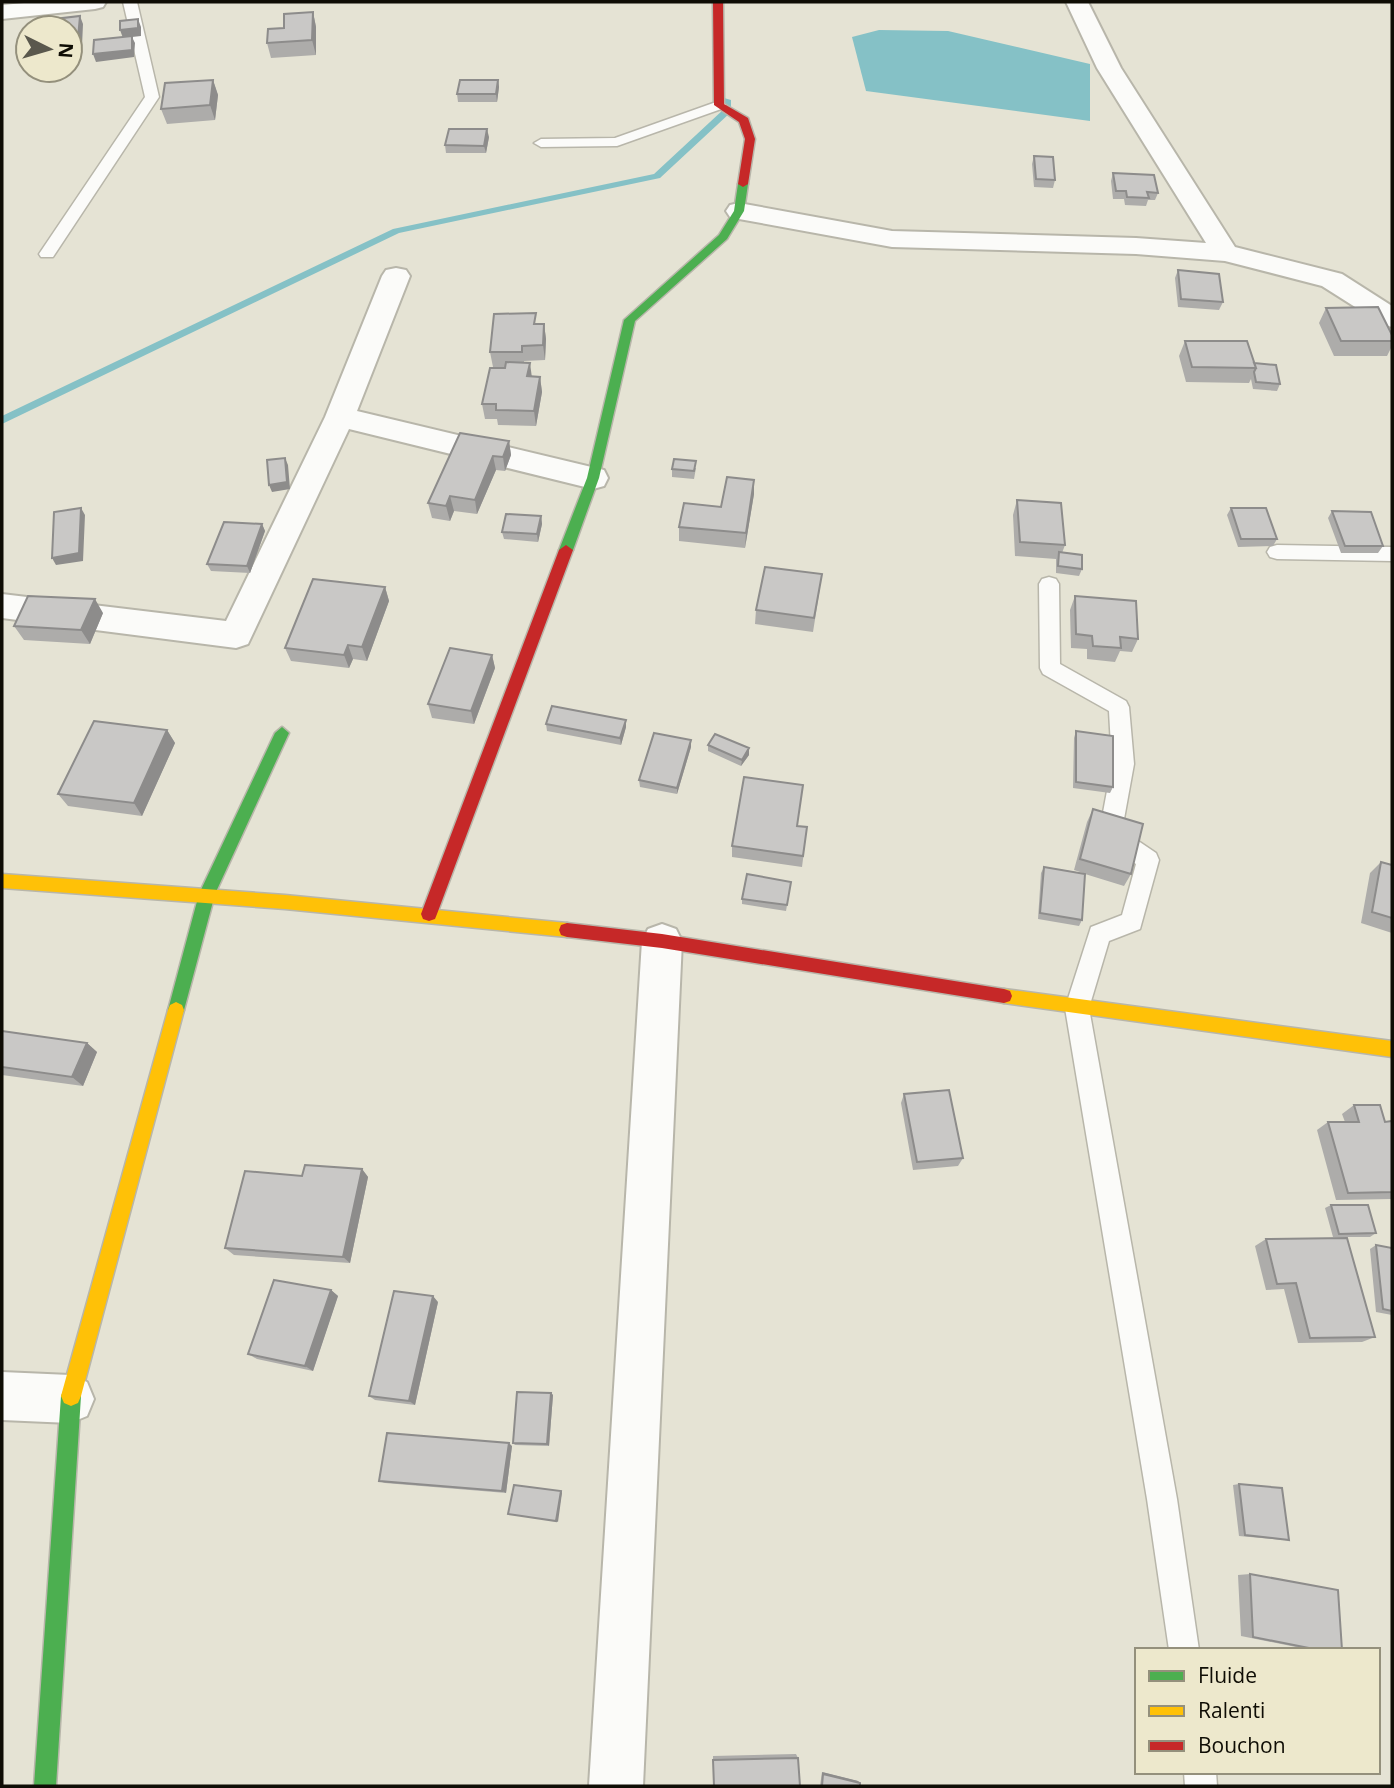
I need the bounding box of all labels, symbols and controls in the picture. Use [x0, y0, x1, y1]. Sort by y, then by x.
north arrow [14, 14, 84, 84]
text: N [52, 42, 80, 59]
legend [1135, 1648, 1380, 1774]
text: Fluide [1198, 1661, 1257, 1689]
text: Ralenti [1198, 1696, 1265, 1724]
text: Bouchon [1198, 1731, 1286, 1759]

